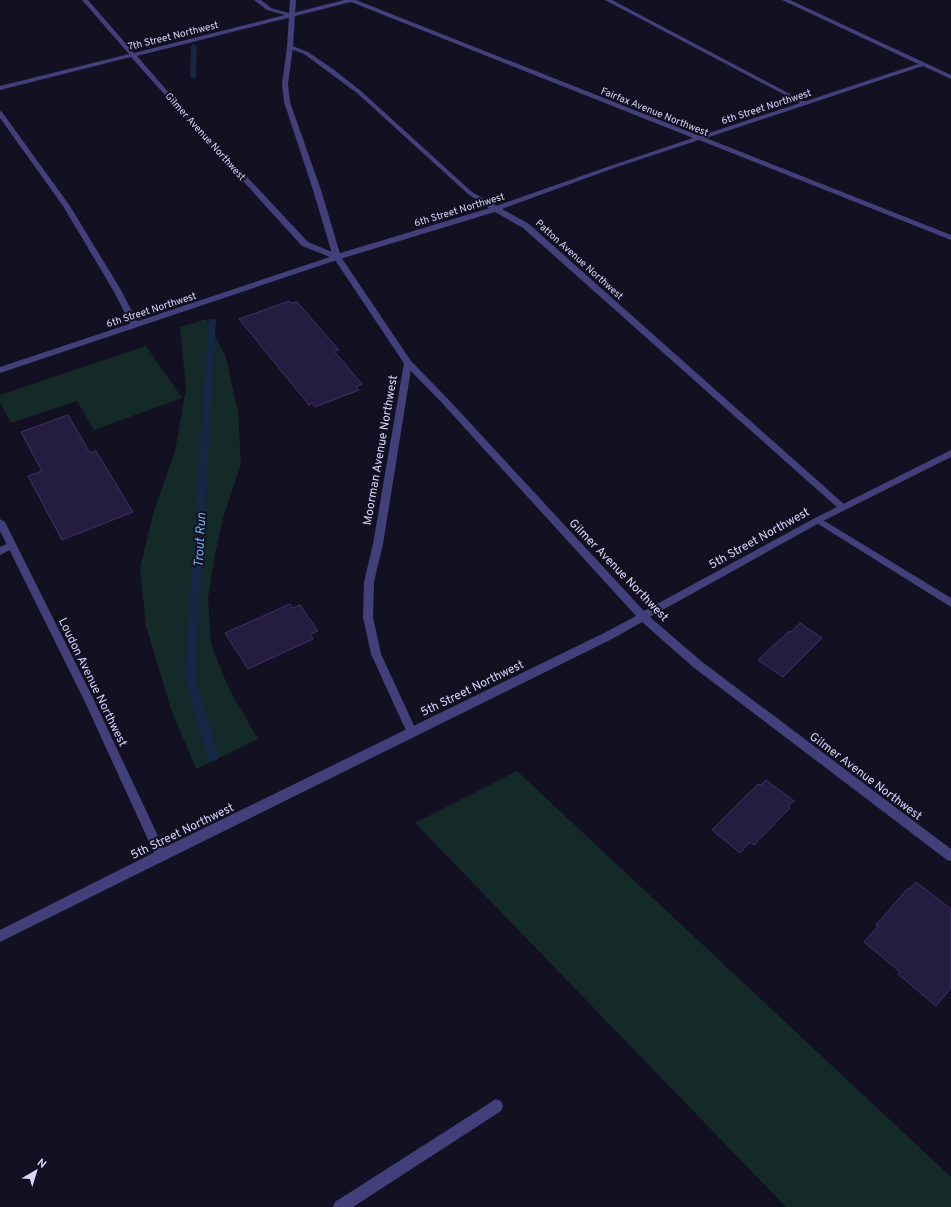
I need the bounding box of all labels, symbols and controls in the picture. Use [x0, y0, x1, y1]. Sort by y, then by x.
street label: 7th Street Northwest [127, 19, 220, 54]
street label: Fairfax Avenue Northwest [599, 85, 710, 140]
street label: 6th Street Northwest [720, 87, 813, 128]
street label: Gilmer Avenue Northwest [162, 90, 248, 184]
street label: 6th Street Northwest [413, 190, 506, 230]
street label: Patton Avenue Northwest [532, 217, 626, 303]
street label: 6th Street Northwest [105, 290, 198, 331]
street label: Moorman Avenue Northwest [360, 374, 402, 527]
street label: 5th Street Northwest [706, 504, 813, 573]
water label: Trout Run [192, 512, 210, 568]
street label: Gilmer Avenue Northwest [565, 516, 672, 626]
street label: Loudon Avenue Northwest [54, 615, 130, 749]
street label: 5th Street Northwest [418, 657, 527, 721]
street label: Gilmer Avenue Northwest [806, 729, 925, 824]
street label: 5th Street Northwest [128, 800, 237, 864]
north arrow [16, 1151, 56, 1191]
text: N [34, 1156, 49, 1172]

